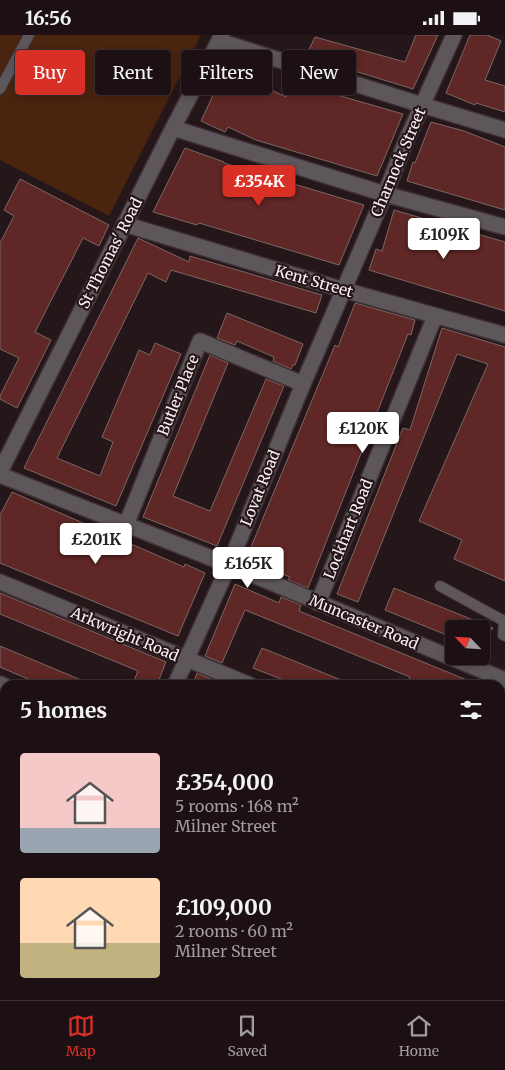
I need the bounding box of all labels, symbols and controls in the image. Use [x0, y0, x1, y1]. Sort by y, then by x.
text: 16:56 [25, 6, 72, 30]
chip: Buy [15, 50, 85, 95]
chip: Rent [95, 50, 171, 95]
chip: Filters [181, 50, 272, 95]
chip: New [282, 50, 356, 95]
street label: Charnock Street [366, 104, 430, 220]
pin: £354K [224, 165, 294, 207]
text: £354K [233, 171, 285, 191]
street label: St Thomas' Road [74, 194, 146, 312]
pin: £109K [409, 217, 479, 260]
text: £109K [419, 224, 469, 244]
street label: Kent Street [273, 261, 355, 301]
street label: Butler Place [153, 352, 203, 438]
pin: £120K [328, 411, 398, 454]
text: £120K [338, 418, 388, 438]
street label: Lovat Road [236, 447, 284, 529]
street label: Lockhart Road [319, 476, 377, 582]
pin: £201K [61, 523, 131, 565]
text: £201K [71, 529, 121, 549]
pin: £165K [213, 547, 283, 589]
text: £165K [224, 553, 272, 573]
street label: Muncaster Road [307, 590, 421, 654]
street label: Arkwright Road [67, 602, 182, 665]
north arrow [445, 620, 490, 665]
map controls [445, 620, 490, 665]
icon: filters [457, 696, 485, 724]
text: 5 homes [20, 697, 107, 724]
text: £354,000 [175, 769, 274, 796]
icon: home [60, 773, 120, 833]
text: 5 rooms · 168 m² [175, 796, 299, 816]
text: Milner Street [175, 816, 277, 836]
text: £109,000 [175, 894, 272, 921]
icon: home [60, 898, 120, 958]
text: 2 rooms · 60 m² [175, 921, 293, 941]
text: Milner Street [175, 941, 277, 961]
tab: Map [66, 1012, 96, 1060]
tab: Saved [227, 1012, 267, 1060]
tab: Home [399, 1012, 439, 1060]

